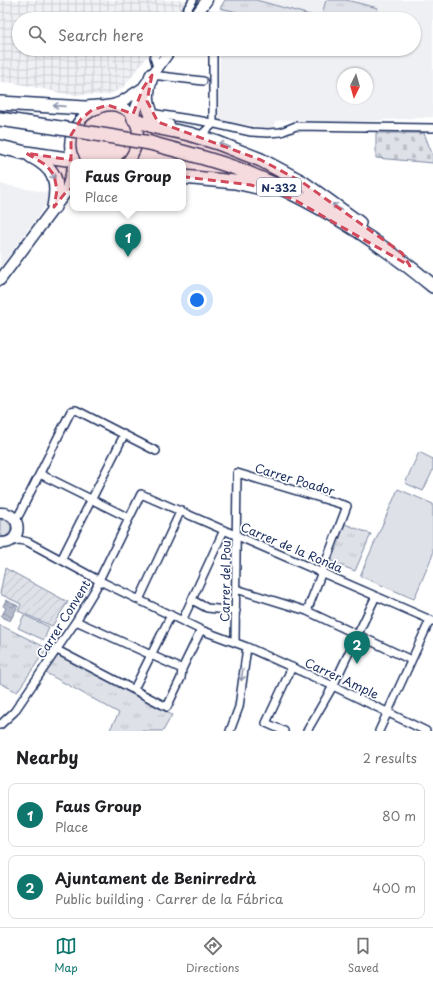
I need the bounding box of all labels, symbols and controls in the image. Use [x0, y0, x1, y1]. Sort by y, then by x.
search box [12, 12, 421, 56]
icon: search [26, 23, 48, 45]
text: Search here [58, 23, 144, 46]
north arrow [337, 68, 373, 104]
one-way arrow [53, 103, 66, 110]
one-way arrow [218, 141, 230, 148]
popup [70, 159, 186, 211]
text: Faus Group [85, 164, 171, 187]
one-way arrow [49, 168, 56, 180]
road number: N-332 [257, 178, 301, 196]
text: Place [85, 187, 118, 206]
one-way arrow [332, 202, 343, 211]
pin: 1 [115, 224, 141, 257]
your location [187, 290, 207, 310]
street label: Carrer Poador [253, 458, 338, 500]
street label: Carrer de la Ronda [238, 517, 346, 577]
street label: Carrer del Pou [215, 540, 235, 622]
street label: Carrer Convent [32, 576, 94, 662]
pin: 2 [344, 631, 370, 664]
street label: Carrer Ample [302, 653, 382, 703]
one-way arrow [238, 668, 246, 681]
text: Nearby [16, 744, 78, 770]
text: 2 results [363, 748, 417, 767]
text: Faus Group [55, 794, 142, 817]
text: 1 [27, 806, 33, 825]
text: 80 m [382, 806, 416, 825]
text: Place [55, 817, 88, 836]
text: Ajuntament de Benirredrà [55, 866, 256, 889]
text: 2 [25, 878, 35, 897]
text: 400 m [373, 878, 416, 897]
text: Public building · Carrer de la Fábrica [55, 889, 283, 908]
tab: Map [54, 935, 78, 976]
tab: Directions [186, 935, 239, 976]
tab: Saved [348, 935, 379, 976]

